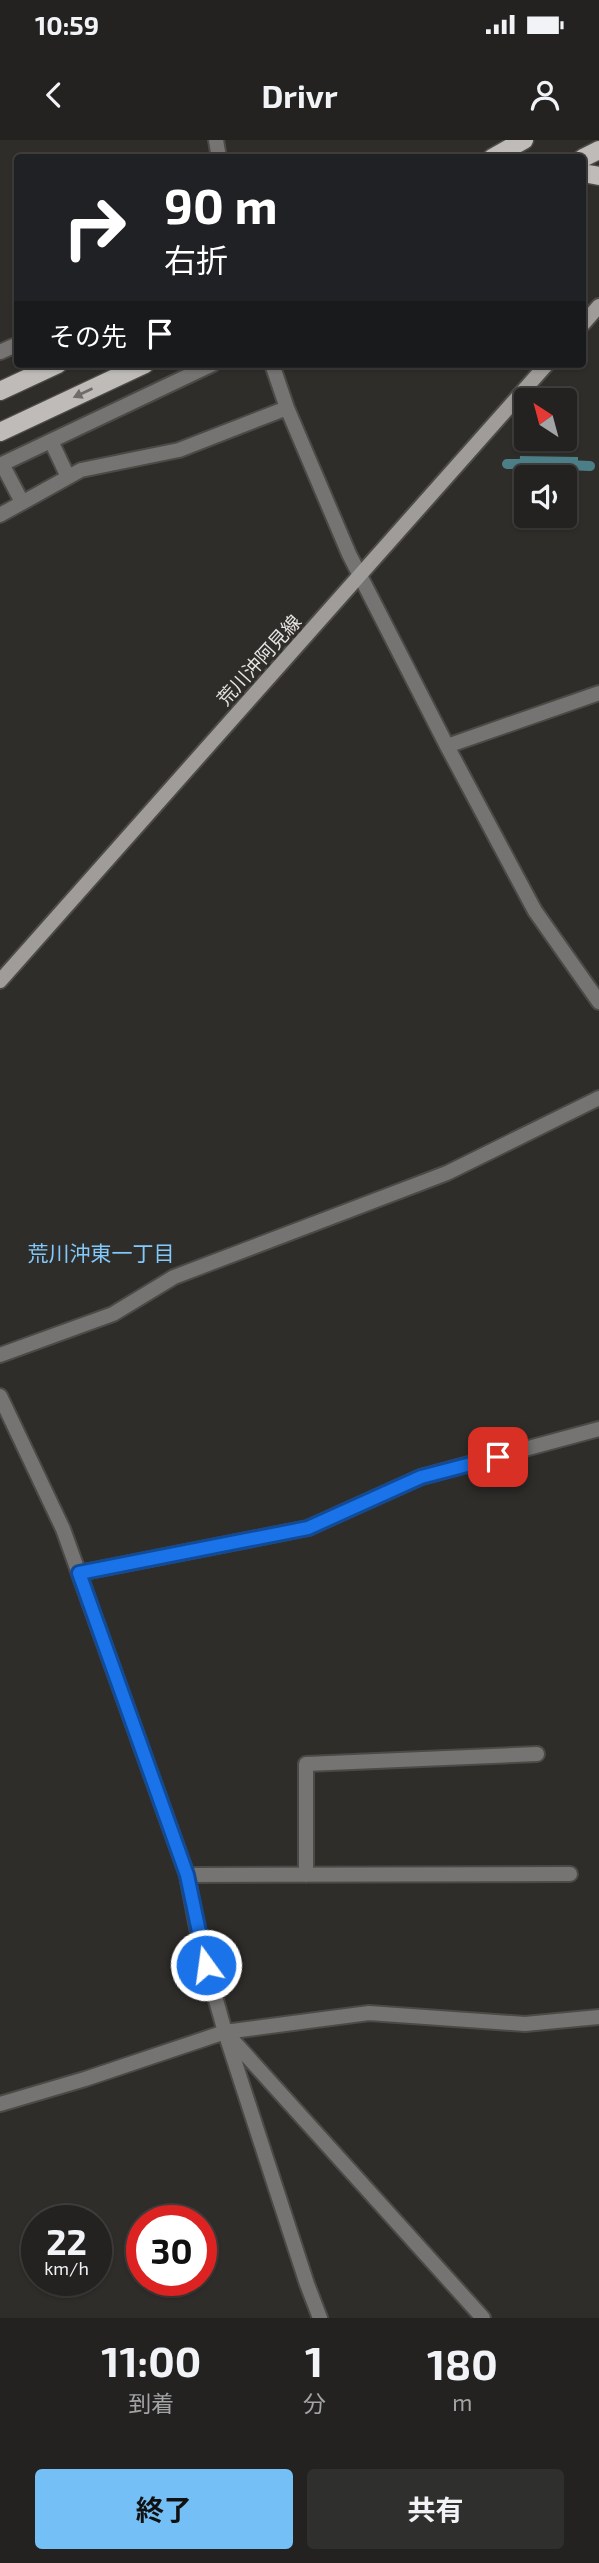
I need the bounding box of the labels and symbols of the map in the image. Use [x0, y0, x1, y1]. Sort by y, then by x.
one-way arrow [73, 387, 93, 399]
north arrow [514, 388, 578, 452]
street label: 荒川沖阿見線 [212, 610, 305, 710]
district label: 荒川沖東一丁目 [28, 1240, 175, 1265]
pin [468, 1427, 528, 1487]
position arrow [169, 1928, 243, 2002]
speed limit sign: 30 [126, 2205, 217, 2296]

